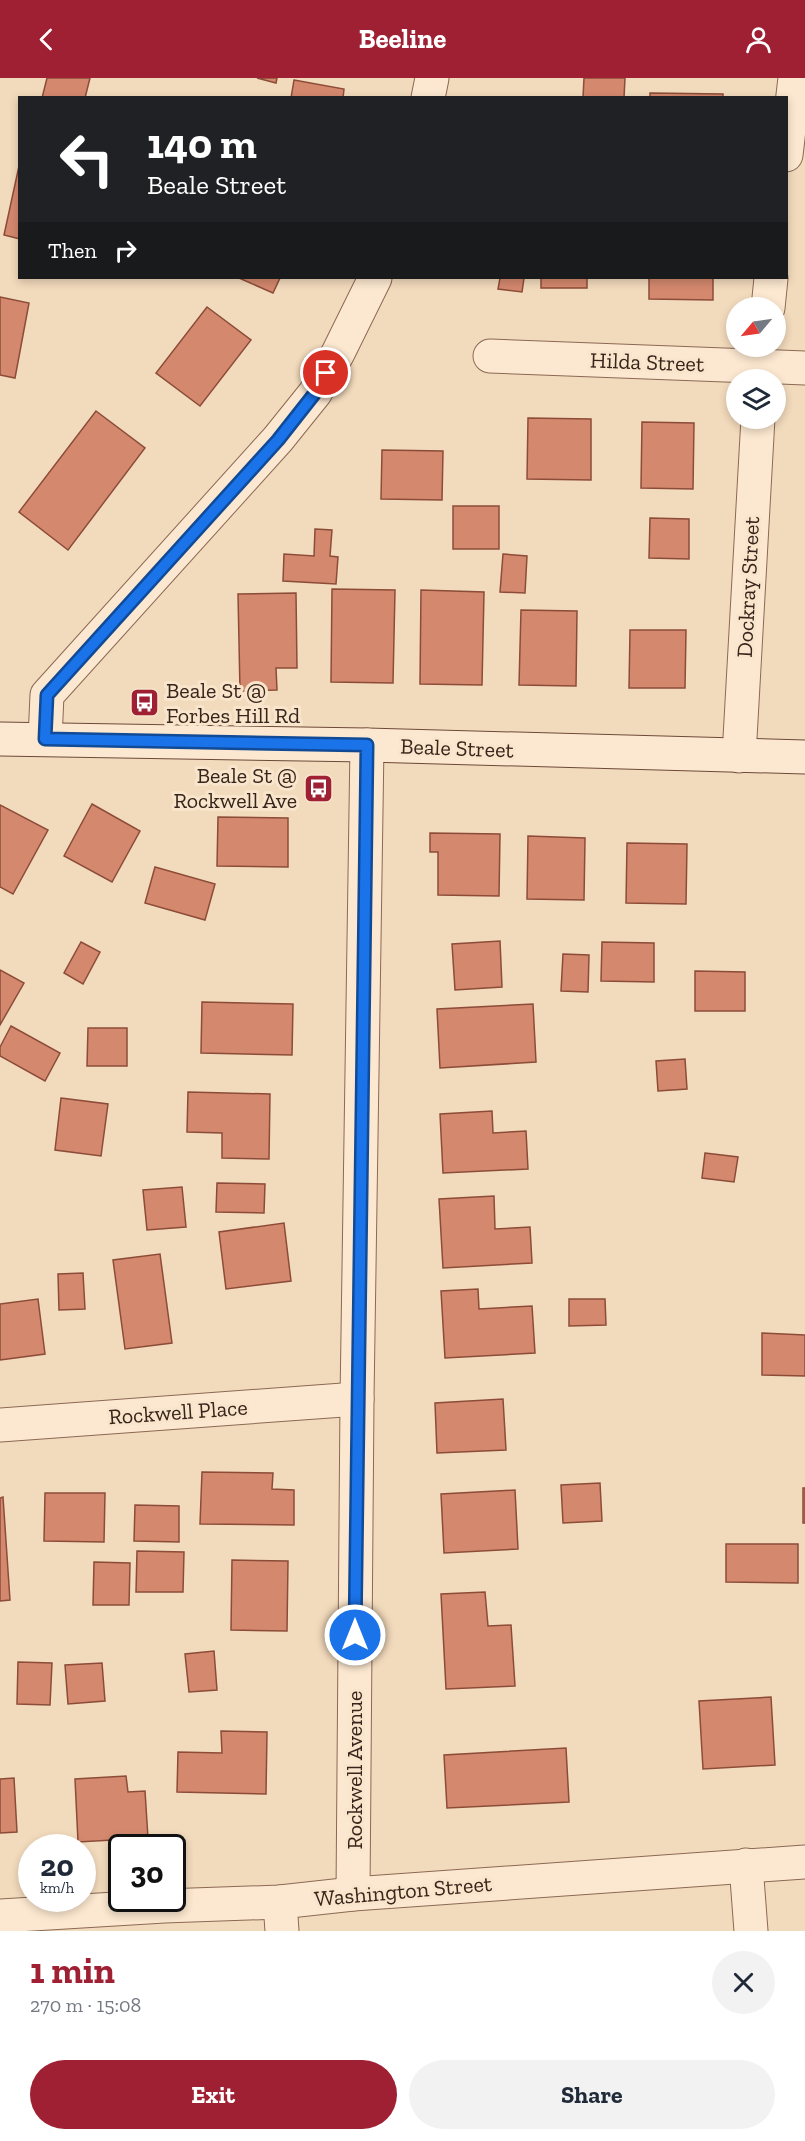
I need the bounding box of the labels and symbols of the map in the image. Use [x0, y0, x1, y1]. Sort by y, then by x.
north arrow [726, 297, 786, 357]
pin [300, 347, 351, 398]
street label: Hilda Street [589, 347, 705, 378]
street label: Dockray Street [731, 515, 765, 658]
place label: Beale St @ Forbes Hill Rd [166, 677, 300, 729]
bus stop icon: Beale St @ Forbes Hill Rd [129, 687, 161, 719]
street label: Beale Street [400, 733, 515, 763]
place label: Beale St @ Rockwell Ave [173, 762, 297, 814]
bus stop icon: Beale St @ Rockwell Ave [302, 772, 334, 804]
street label: Rockwell Place [107, 1394, 249, 1430]
position arrow [323, 1603, 387, 1667]
street label: Rockwell Avenue [341, 1691, 368, 1849]
speed limit sign: 30 [108, 1834, 186, 1912]
street label: Washington Street [313, 1870, 494, 1912]

